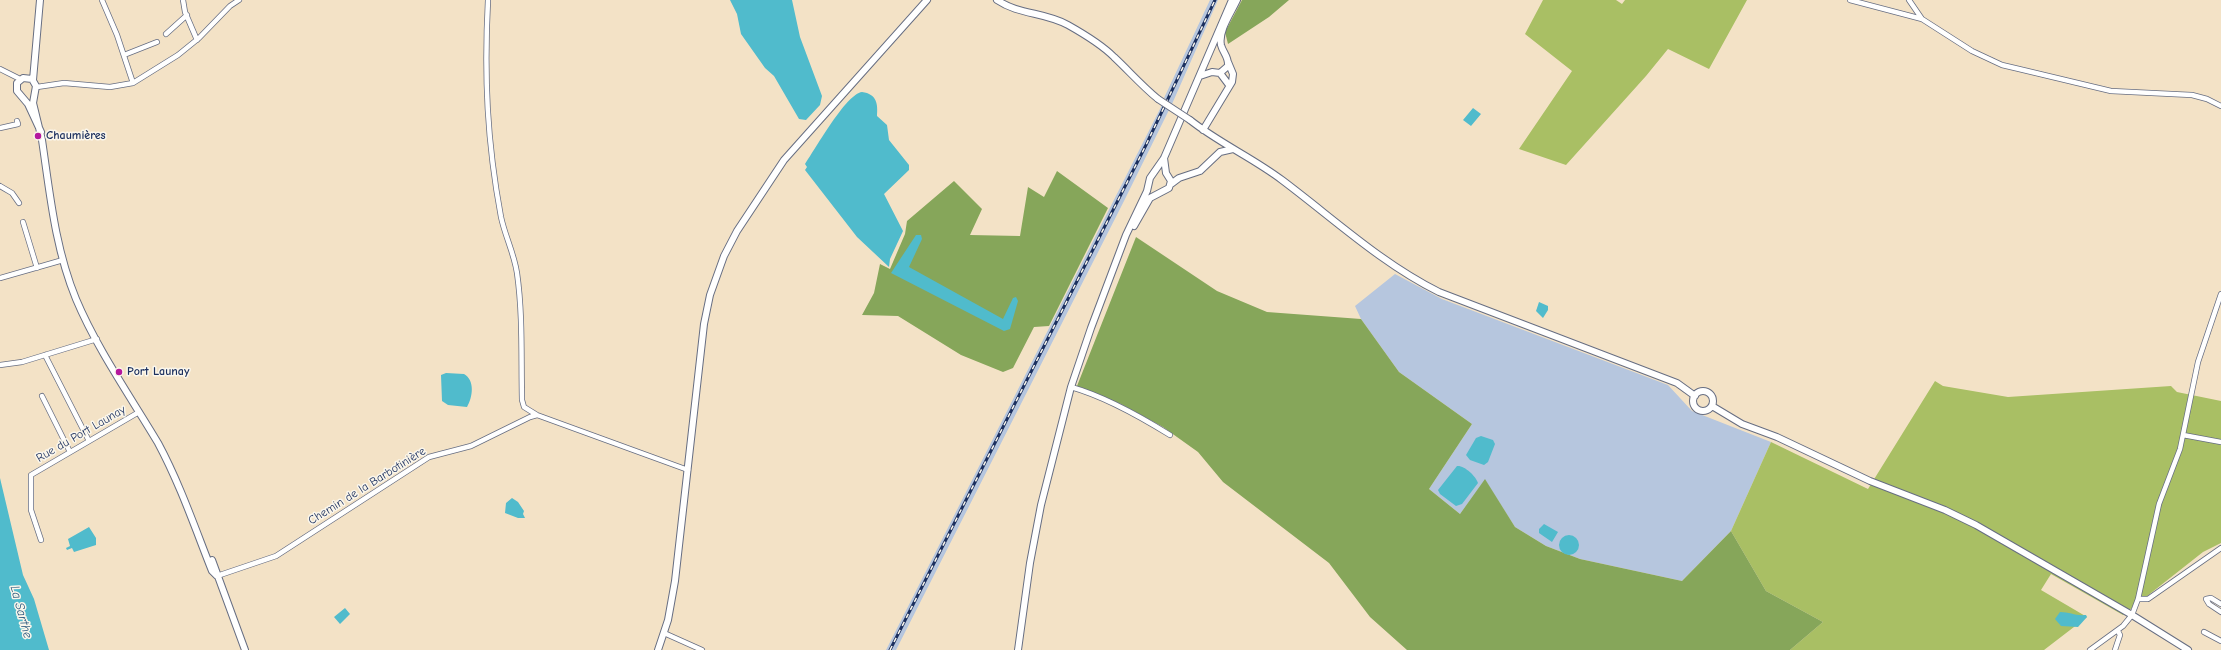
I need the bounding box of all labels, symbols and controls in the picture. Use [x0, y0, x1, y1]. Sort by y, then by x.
place label: Chaumières [46, 129, 106, 143]
marker: Chaumières [33, 131, 43, 141]
place label: Port Launay [127, 365, 189, 379]
marker: Port Launay [114, 367, 124, 377]
street label: Rue du Port Launay [34, 403, 128, 465]
street label: Chemin de la Barbotinière [306, 444, 428, 528]
water label: La Sarthe [6, 584, 36, 640]

